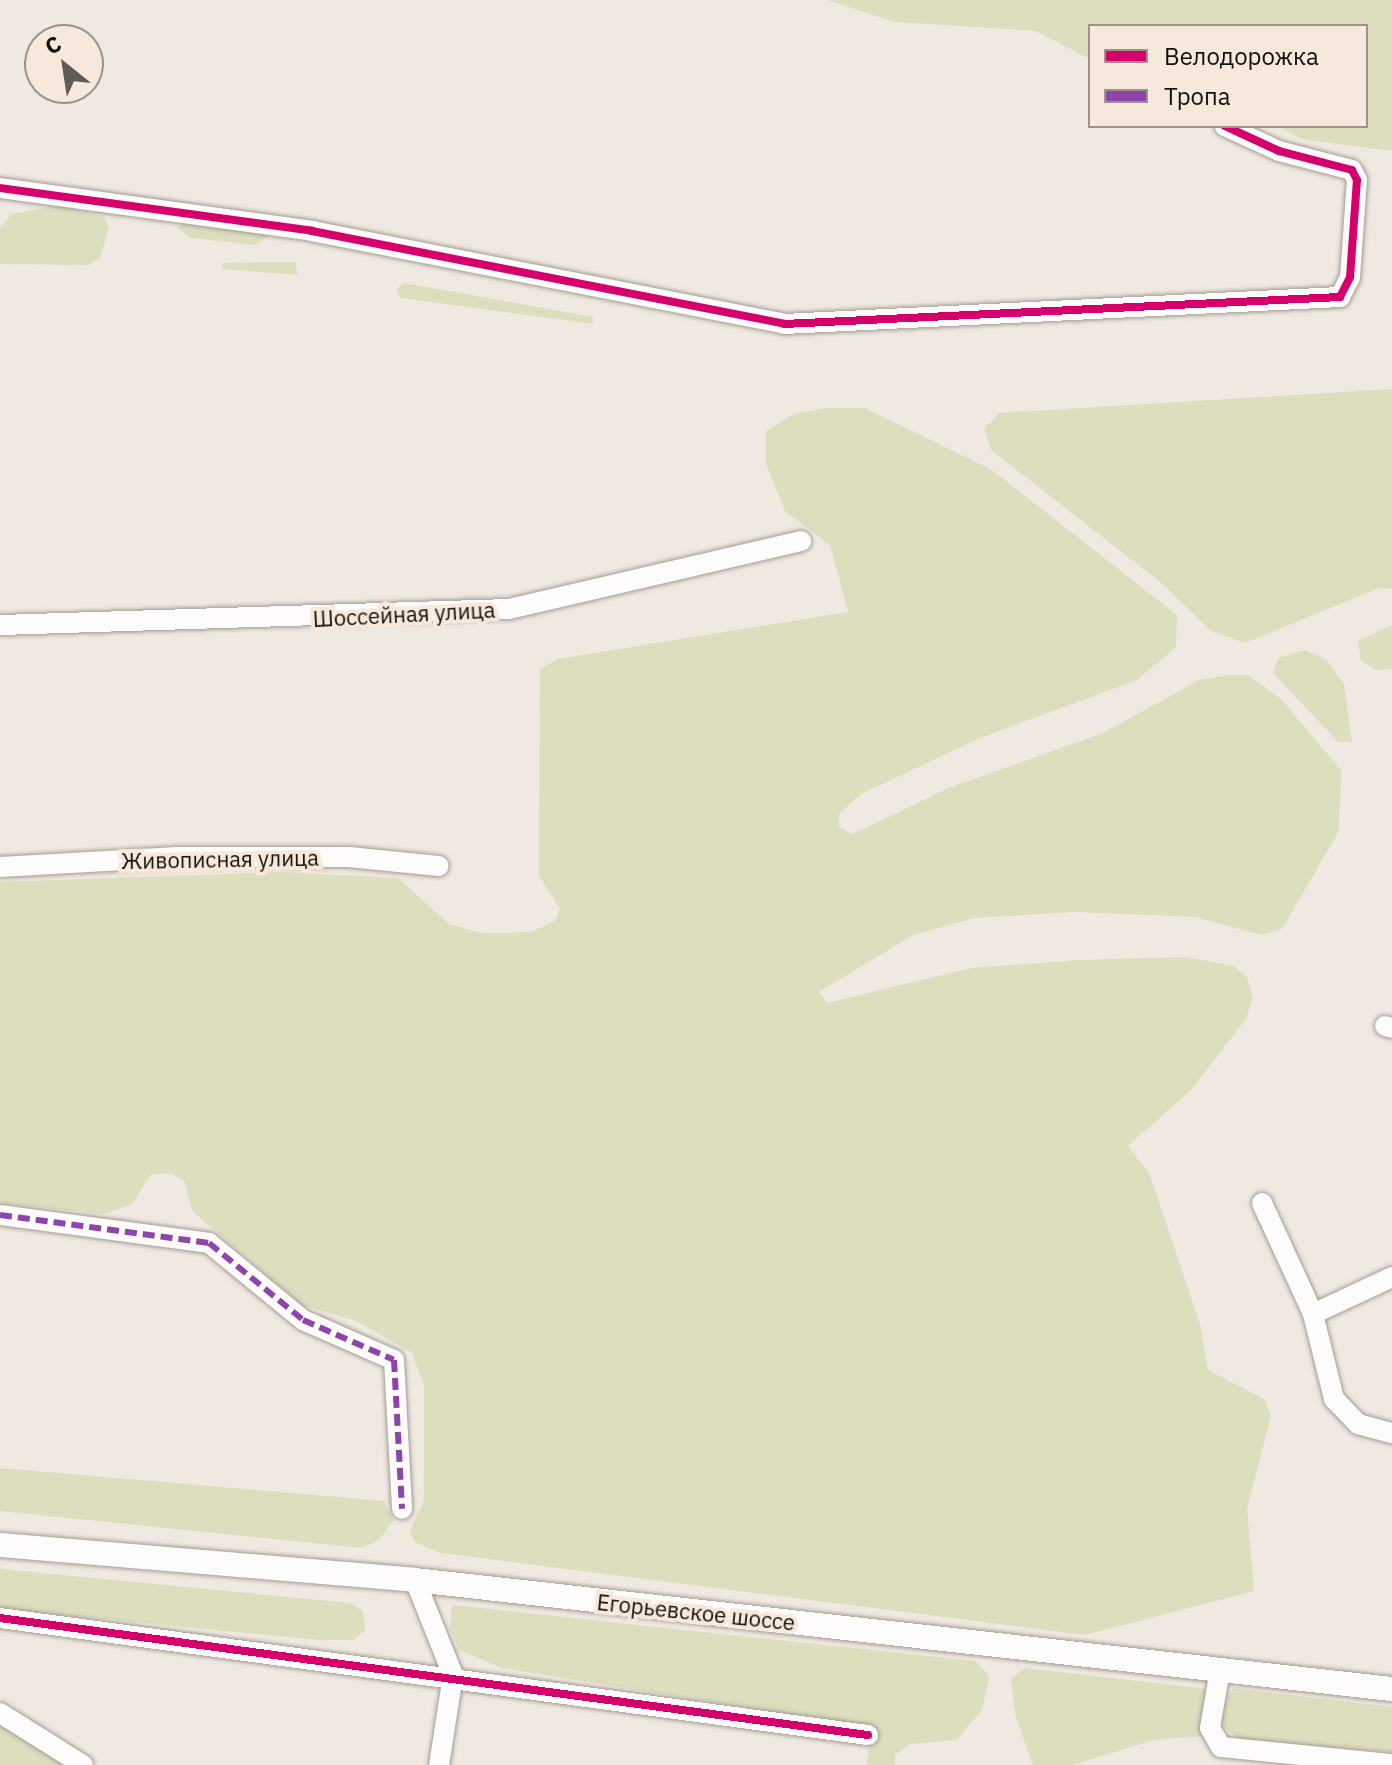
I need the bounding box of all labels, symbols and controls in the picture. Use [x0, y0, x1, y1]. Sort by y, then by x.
north arrow [24, 24, 104, 104]
legend [1088, 24, 1368, 128]
text: С [39, 28, 66, 61]
text: Велодорожка [1164, 40, 1319, 72]
text: Тропа [1164, 80, 1231, 112]
street label: Шоссейная улица [312, 596, 496, 632]
street label: Живописная улица [121, 844, 319, 874]
street label: Егорьевское шоссе [596, 1588, 796, 1636]

